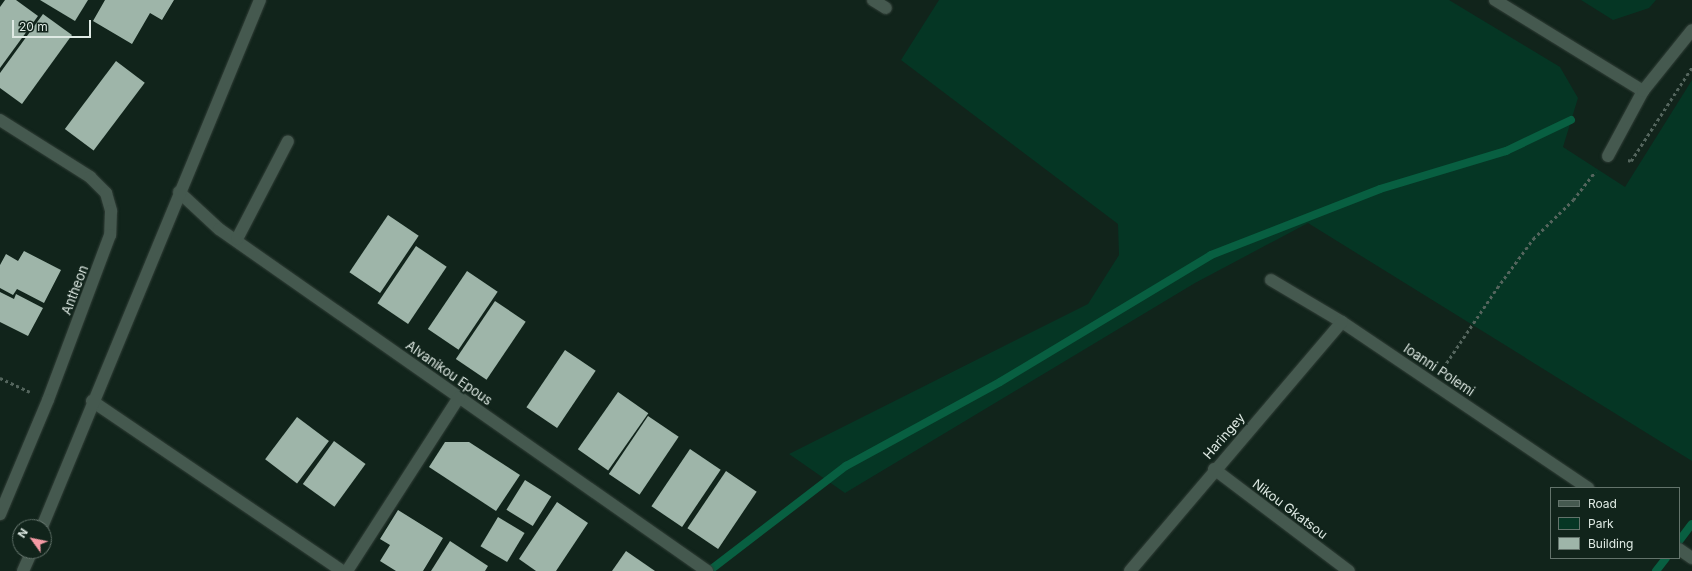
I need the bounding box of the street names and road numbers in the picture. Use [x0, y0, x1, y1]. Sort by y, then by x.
street label: Antheon [58, 263, 92, 317]
street label: Alvanikou Epous [403, 337, 495, 409]
street label: Ioanni Polemi [1401, 341, 1477, 399]
street label: Haringey [1200, 410, 1248, 462]
street label: Nikou Gkatsou [1250, 476, 1330, 542]

